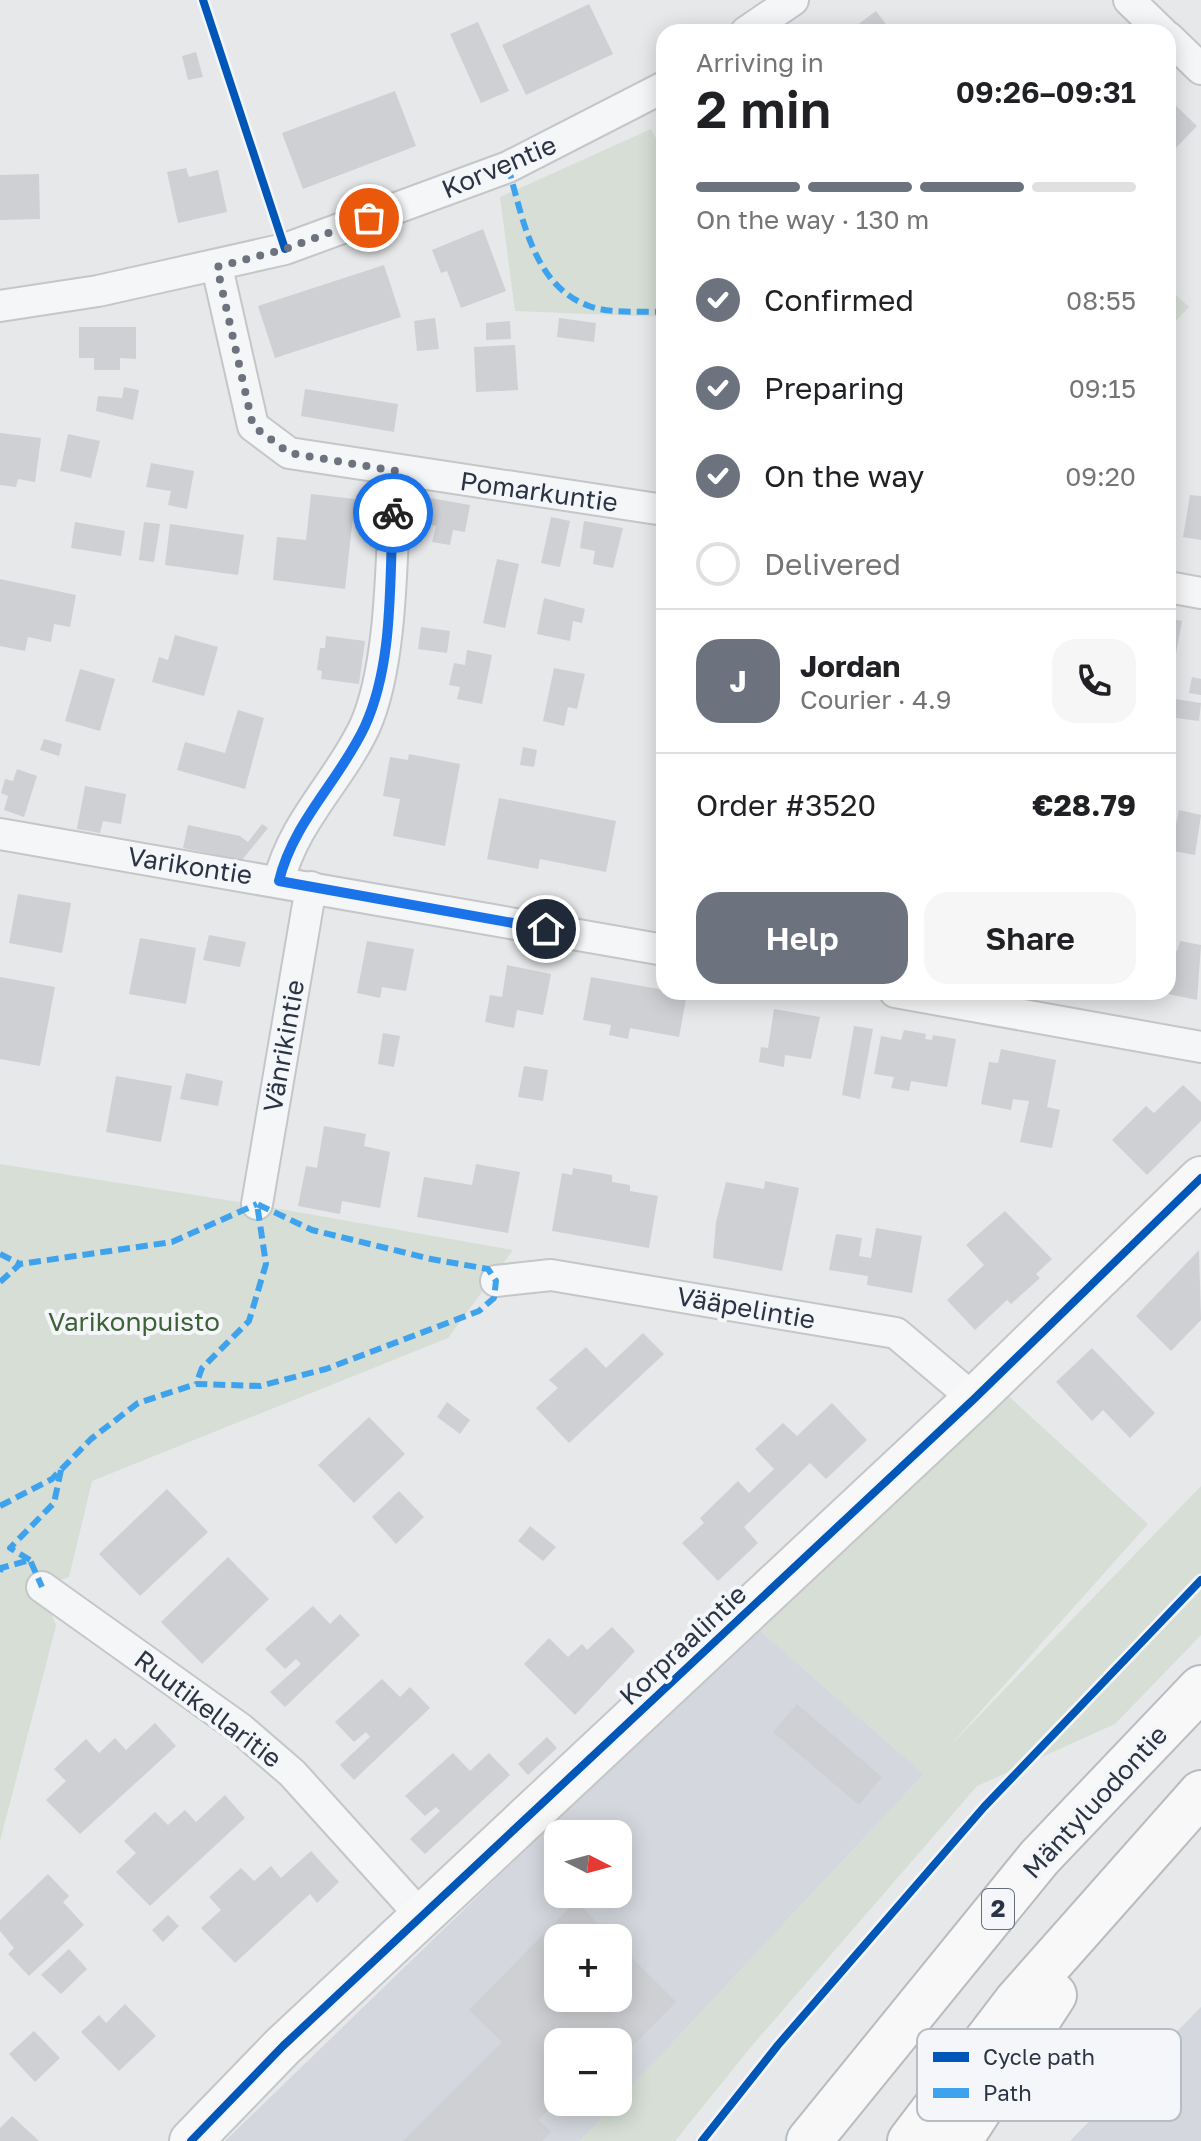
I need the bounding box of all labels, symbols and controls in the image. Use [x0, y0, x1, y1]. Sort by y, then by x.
text: Arriving in [696, 47, 824, 78]
text: 09:26–09:31 [956, 74, 1136, 110]
text: 2 min [696, 77, 831, 139]
street label: Korventie [437, 129, 561, 204]
pin [335, 184, 403, 252]
icon: bag [347, 196, 391, 240]
text: On the way · 130 m [696, 204, 929, 235]
icon: check [696, 278, 740, 322]
text: Confirmed [764, 282, 914, 318]
text: 08:55 [1066, 285, 1136, 316]
icon: check [696, 366, 740, 410]
text: Preparing [764, 370, 905, 406]
text: 09:15 [1069, 373, 1136, 404]
icon: check [696, 454, 740, 498]
text: On the way [764, 458, 924, 494]
text: 09:20 [1065, 461, 1136, 492]
street label: Pomarkuntie [458, 465, 620, 518]
courier [353, 473, 433, 553]
icon: bike [371, 491, 415, 535]
text: Delivered [764, 546, 901, 582]
button: phone [1052, 639, 1136, 723]
text: Jordan [800, 648, 900, 684]
text: J [729, 663, 747, 699]
text: Courier · 4.9 [800, 684, 952, 715]
text: Order #3520 [696, 787, 876, 823]
text: €28.79 [1032, 787, 1136, 823]
street label: Varikontie [126, 840, 255, 891]
button: Help [696, 892, 908, 984]
button: Share [924, 892, 1136, 984]
pin [512, 895, 580, 963]
icon: home [524, 907, 568, 951]
street label: Vänrikintie [257, 977, 310, 1114]
street label: Vääpelintie [674, 1280, 818, 1335]
park label: Varikonpuisto [48, 1306, 220, 1337]
street label: Korpraalintie [613, 1578, 752, 1711]
street label: Ruutikellaritie [129, 1643, 288, 1774]
street label: Mäntyluodontie [1016, 1719, 1173, 1885]
north arrow [544, 1820, 632, 1908]
map controls [544, 1820, 632, 2116]
road number: 2 [982, 1889, 1014, 1929]
button: + [544, 1924, 632, 2012]
button: − [544, 2028, 632, 2116]
legend [917, 2029, 1181, 2121]
text: Cycle path [983, 2043, 1095, 2070]
text: Path [983, 2079, 1032, 2106]

